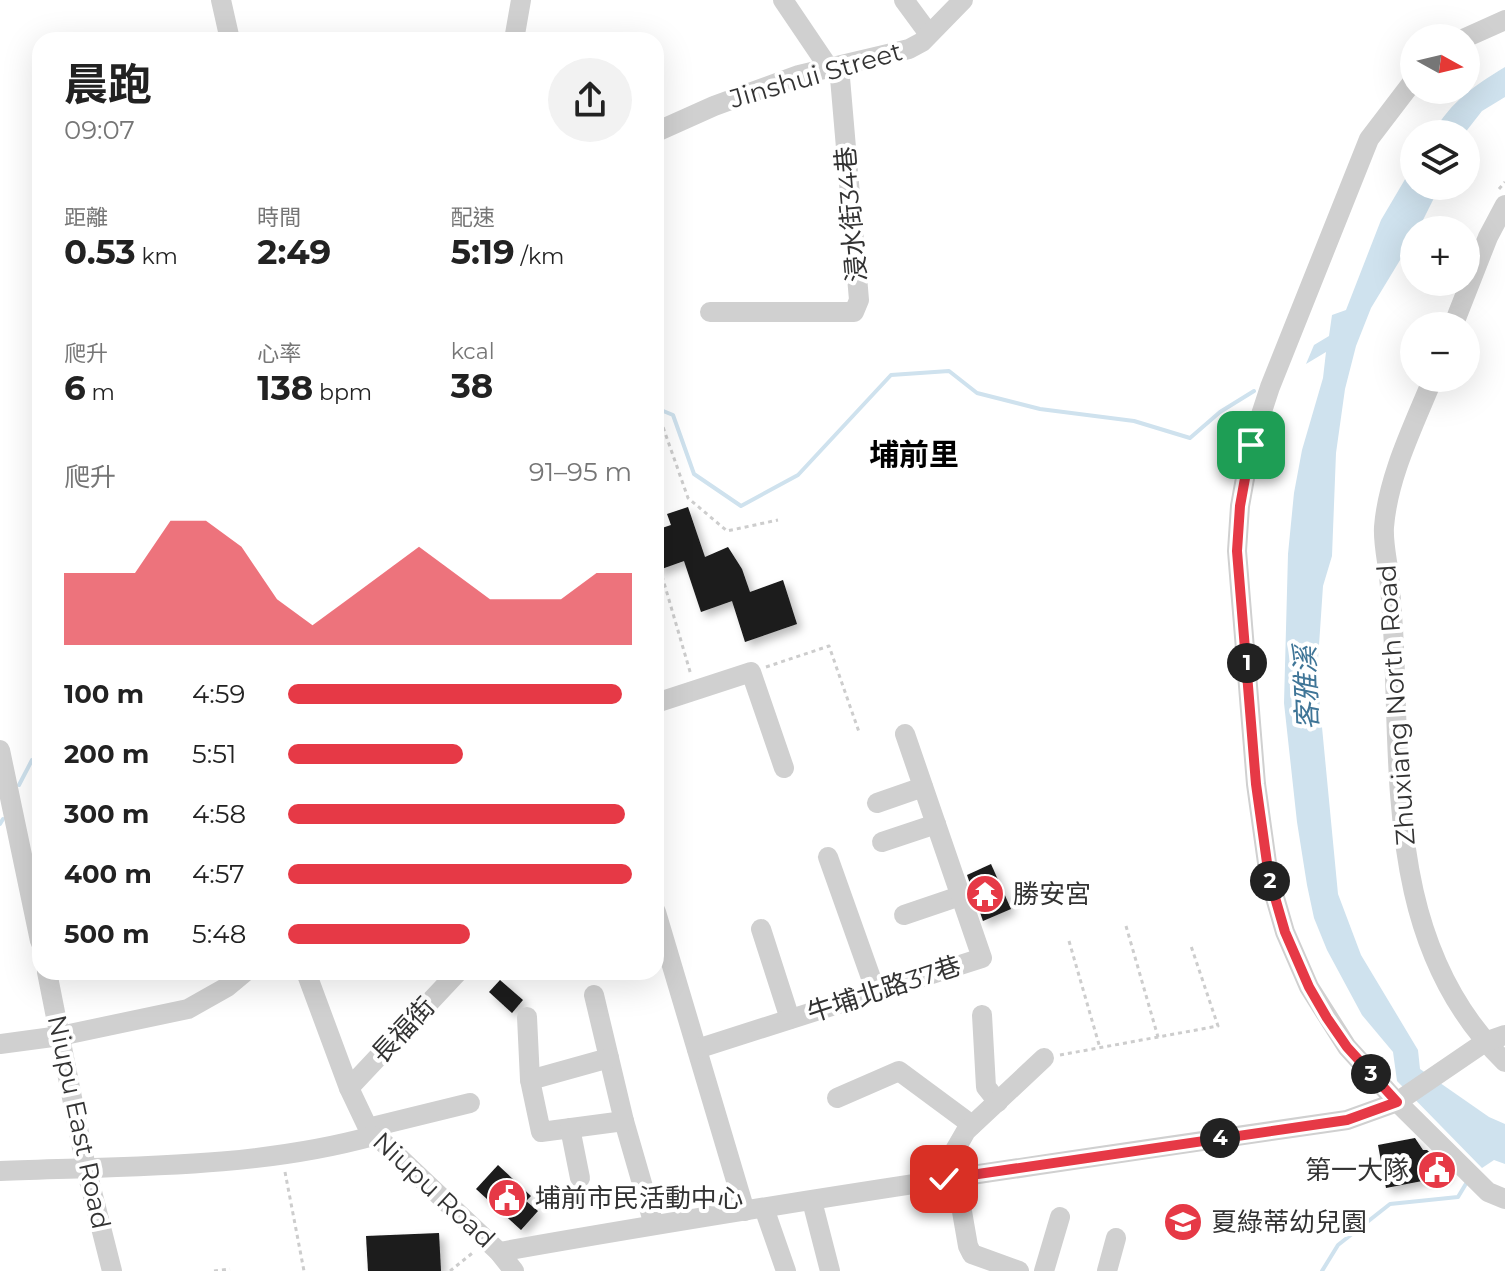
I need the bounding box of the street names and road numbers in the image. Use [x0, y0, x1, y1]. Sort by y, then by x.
street label: Jinshui Street [725, 35, 906, 115]
street label: 浸水街34巷 [829, 145, 873, 283]
street label: Zhuxiang North Road [1370, 563, 1422, 847]
street label: 牛埔北路37巷 [803, 949, 965, 1029]
street label: 長福街 [365, 991, 441, 1069]
street label: Niupu East Road [41, 1012, 117, 1232]
street label: Niupu Road [366, 1125, 502, 1255]

